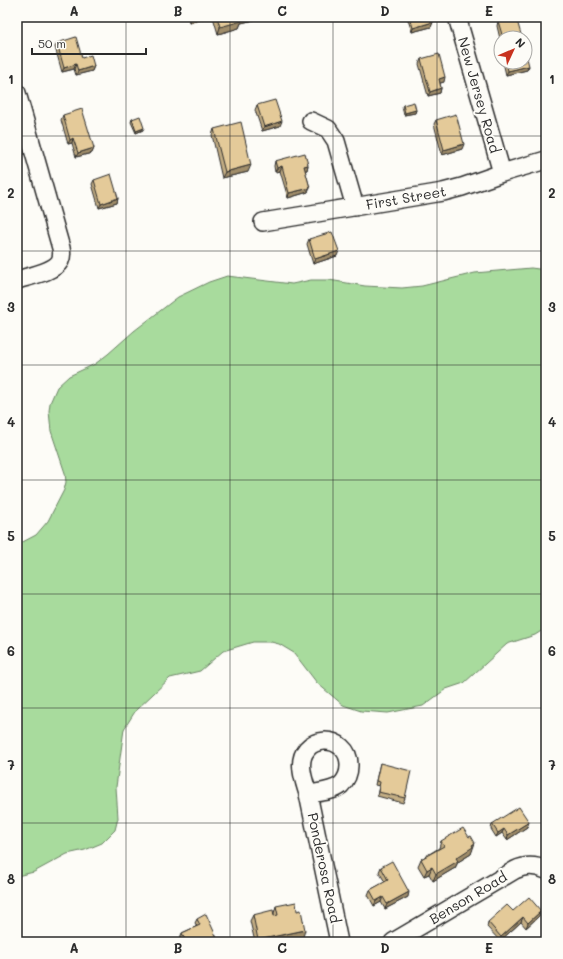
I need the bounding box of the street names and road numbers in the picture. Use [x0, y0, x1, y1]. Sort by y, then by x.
street label: New Jersey Road [454, 35, 505, 155]
street label: First Street [364, 181, 448, 214]
street label: Ponderosa Road [304, 811, 345, 925]
street label: Benson Road [425, 867, 510, 928]

